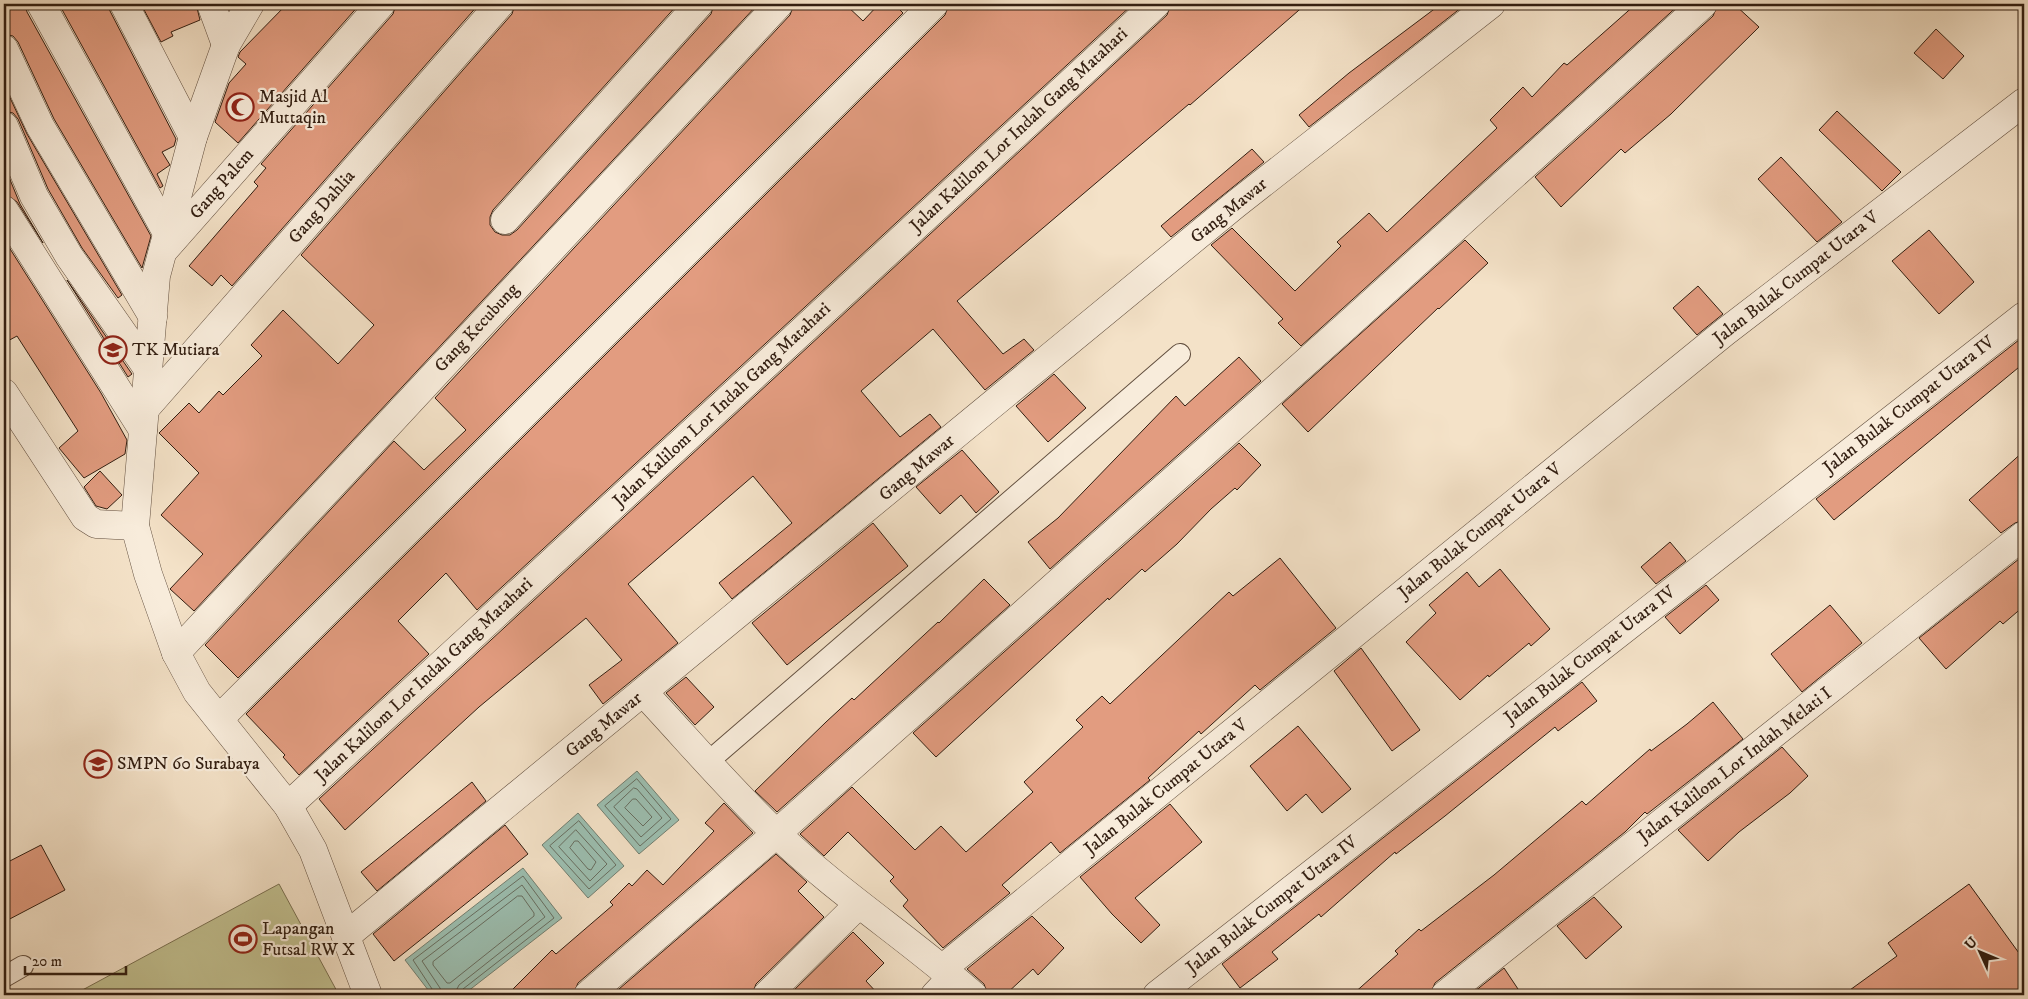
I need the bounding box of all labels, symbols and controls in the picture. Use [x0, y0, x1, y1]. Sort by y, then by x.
street label: Jalan Kalilom Lor Indah Gang Matahari [904, 23, 1132, 238]
place label: Masjid Al Muttaqin [259, 86, 328, 129]
mosque icon: Masjid Al Muttaqin [225, 92, 255, 122]
street label: Gang Palem [185, 144, 259, 224]
street label: Gang Dahlia [284, 165, 360, 248]
street label: Gang Mawar [1186, 173, 1272, 249]
street label: Jalan Bulak Cumpat Utara V [1707, 206, 1884, 351]
street label: Gang Kecubung [430, 279, 524, 377]
street label: Jalan Kalilom Lor Indah Gang Matahari [607, 298, 835, 513]
street label: Jalan Bulak Cumpat Utara IV [1817, 331, 1999, 480]
school or university icon: TK Mutiara [98, 335, 128, 365]
place label: TK Mutiara [132, 339, 220, 361]
street label: Gang Mawar [875, 430, 960, 506]
street label: Jalan Bulak Cumpat Utara V [1392, 458, 1567, 605]
street label: Jalan Kalilom Lor Indah Gang Matahari [309, 573, 537, 788]
street label: Jalan Bulak Cumpat Utara IV [1498, 581, 1680, 730]
street label: Jalan Kalilom Lor Indah Melati I [1632, 682, 1836, 849]
street label: Gang Mawar [561, 687, 647, 763]
street label: Jalan Bulak Cumpat Utara V [1078, 714, 1253, 861]
school or university icon: SMPN 60 Surabaya [83, 749, 113, 779]
place label: SMPN 60 Surabaya [117, 753, 260, 775]
street label: Jalan Bulak Cumpat Utara IV [1180, 831, 1362, 980]
place label: Lapangan Futsal RW X [262, 918, 355, 961]
sports icon: Lapangan Futsal RW X [228, 924, 258, 954]
north arrow [1956, 926, 2006, 976]
text: U [1961, 933, 1982, 954]
scale bar [25, 944, 126, 976]
text: 20 m [32, 952, 62, 971]

